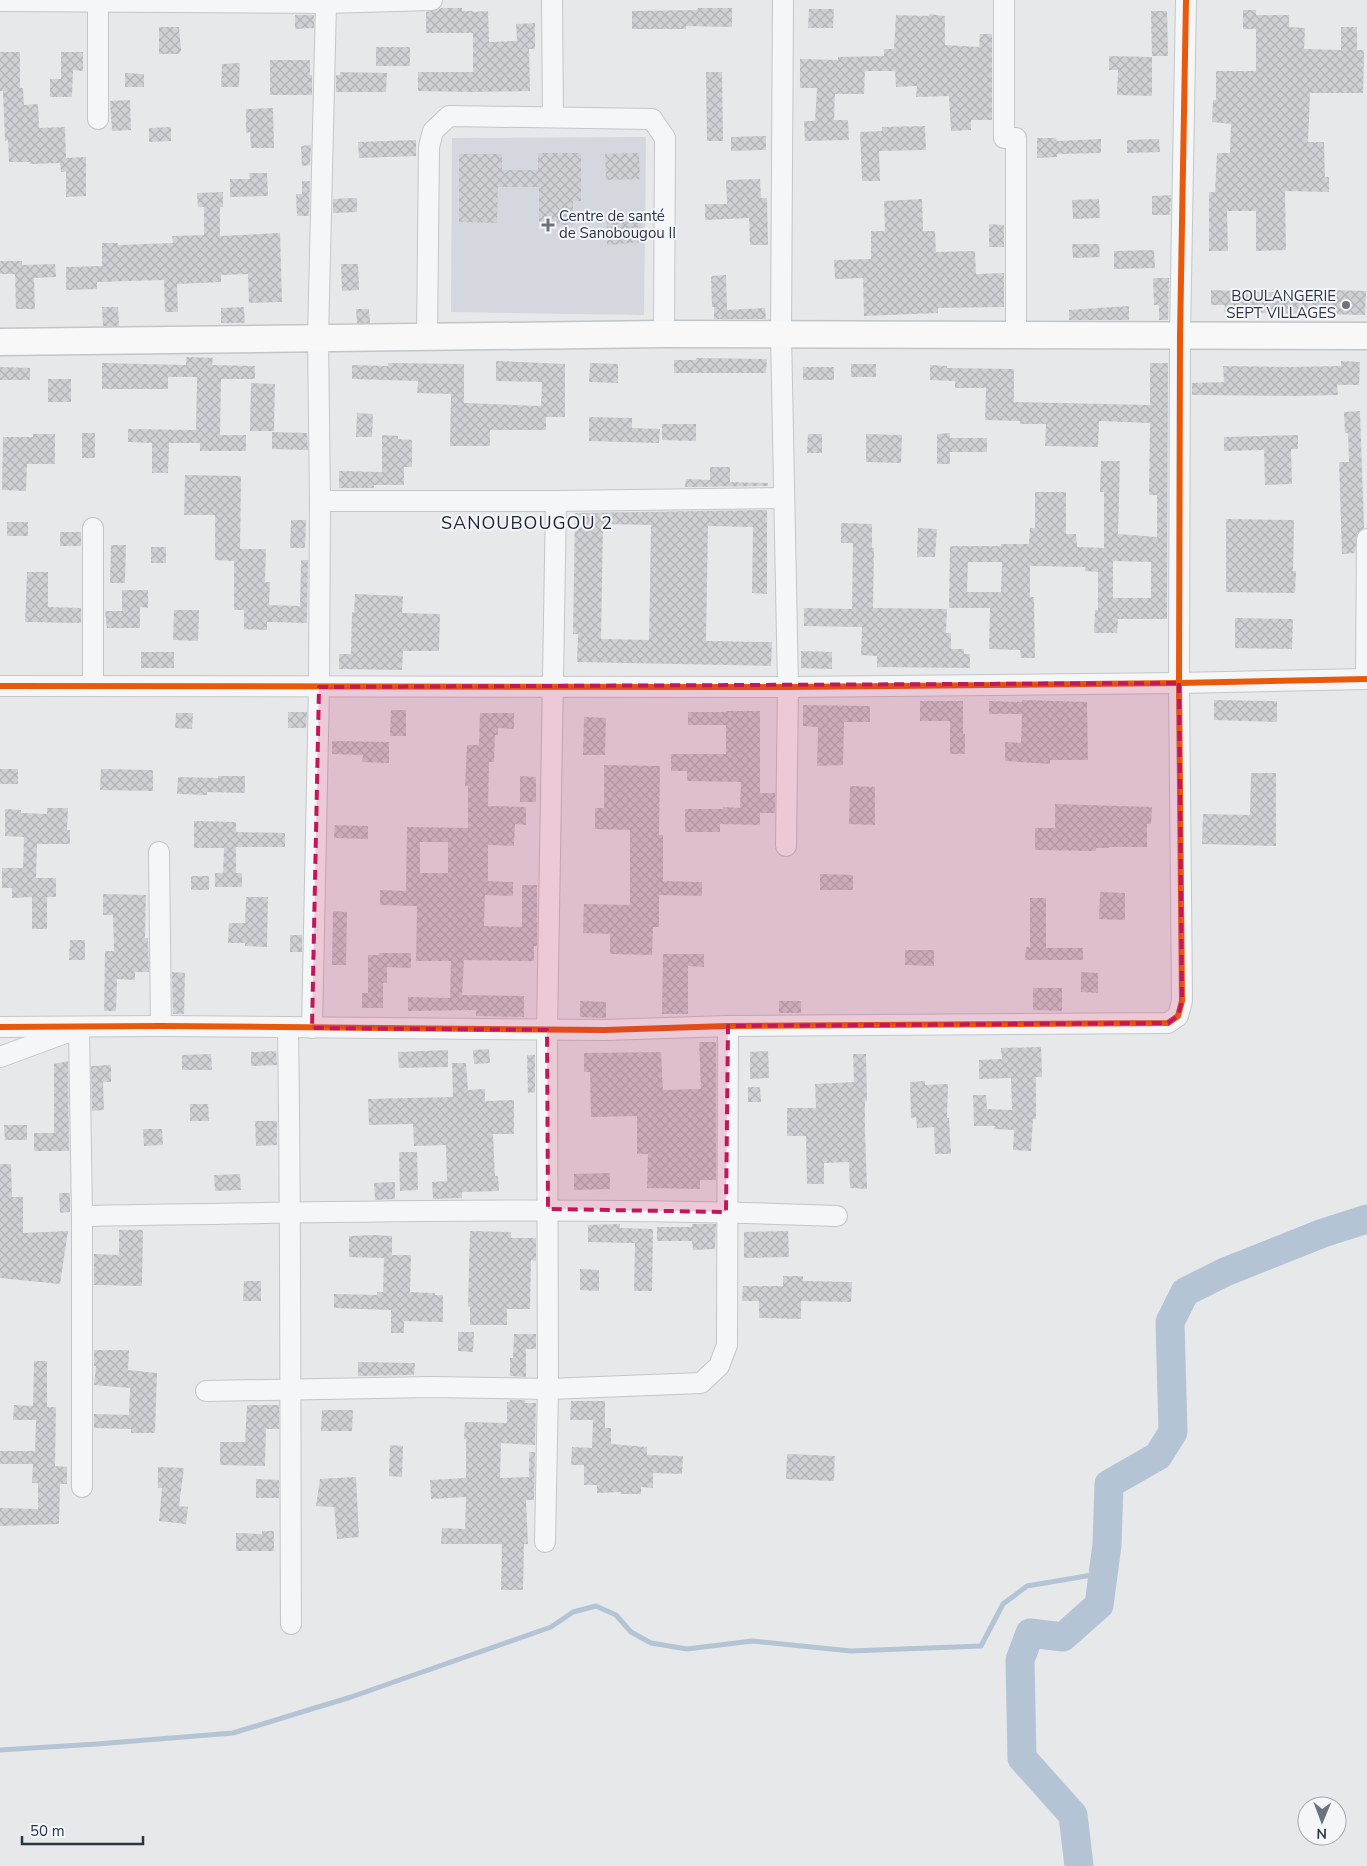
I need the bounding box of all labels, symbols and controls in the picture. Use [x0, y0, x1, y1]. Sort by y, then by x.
place label: Centre de santé de Sanobougou II [559, 206, 676, 243]
marker: Centre de santé de Sanobougou II [541, 218, 555, 232]
place label: BOULANGERIE SEPT VILLAGES [1226, 286, 1336, 323]
marker: BOULANGERIE SEPT VILLAGES [1340, 299, 1352, 311]
district label: SANOUBOUGOU 2 [441, 511, 613, 535]
north arrow [1297, 1796, 1347, 1846]
scale bar [22, 1814, 144, 1846]
text: 50 m [30, 1821, 65, 1841]
text: N [1316, 1824, 1327, 1843]

